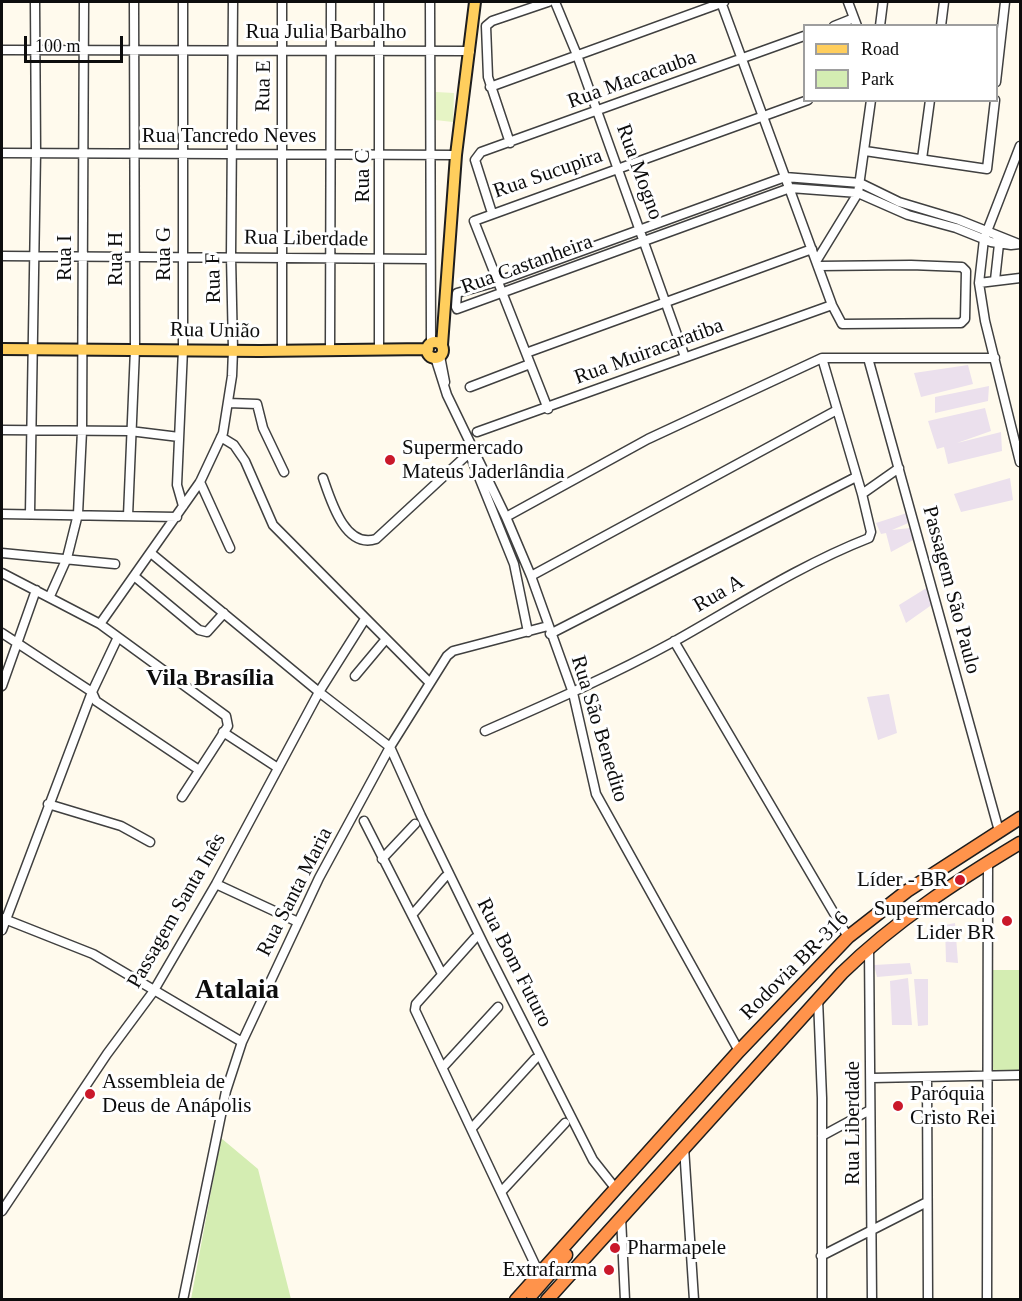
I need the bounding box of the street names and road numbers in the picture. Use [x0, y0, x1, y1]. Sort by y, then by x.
street label: Rua Julia Barbalho [246, 19, 406, 45]
street label: Rua Macacauba [564, 45, 700, 115]
street label: Rua E [251, 60, 277, 112]
street label: Rua Mogno [610, 121, 668, 223]
street label: Rua Tancredo Neves [142, 123, 316, 149]
street label: Rua Sucupira [490, 144, 606, 204]
street label: Rua C [350, 149, 376, 203]
street label: Rua Liberdade [244, 225, 368, 253]
street label: Rua G [151, 227, 177, 281]
street label: Rua Castanheira [458, 230, 596, 300]
street label: Rua H [103, 232, 129, 286]
street label: Rua I [52, 235, 78, 281]
street label: Rua F [201, 252, 227, 304]
street label: Rua Muiracaratiba [571, 313, 727, 391]
street label: Rua União [170, 318, 260, 344]
street label: Passagem São Paulo [916, 503, 986, 677]
street label: Rua A [689, 570, 749, 618]
street label: Rua São Benedito [565, 653, 633, 805]
street label: Rua Santa Maria [252, 823, 338, 961]
street label: Passagem Santa Inês [122, 829, 232, 993]
street label: Rua Bom Futuro [471, 894, 557, 1032]
street label: Rodovia BR-316 [736, 907, 854, 1025]
street label: Rua Liberdade [840, 1061, 866, 1185]

